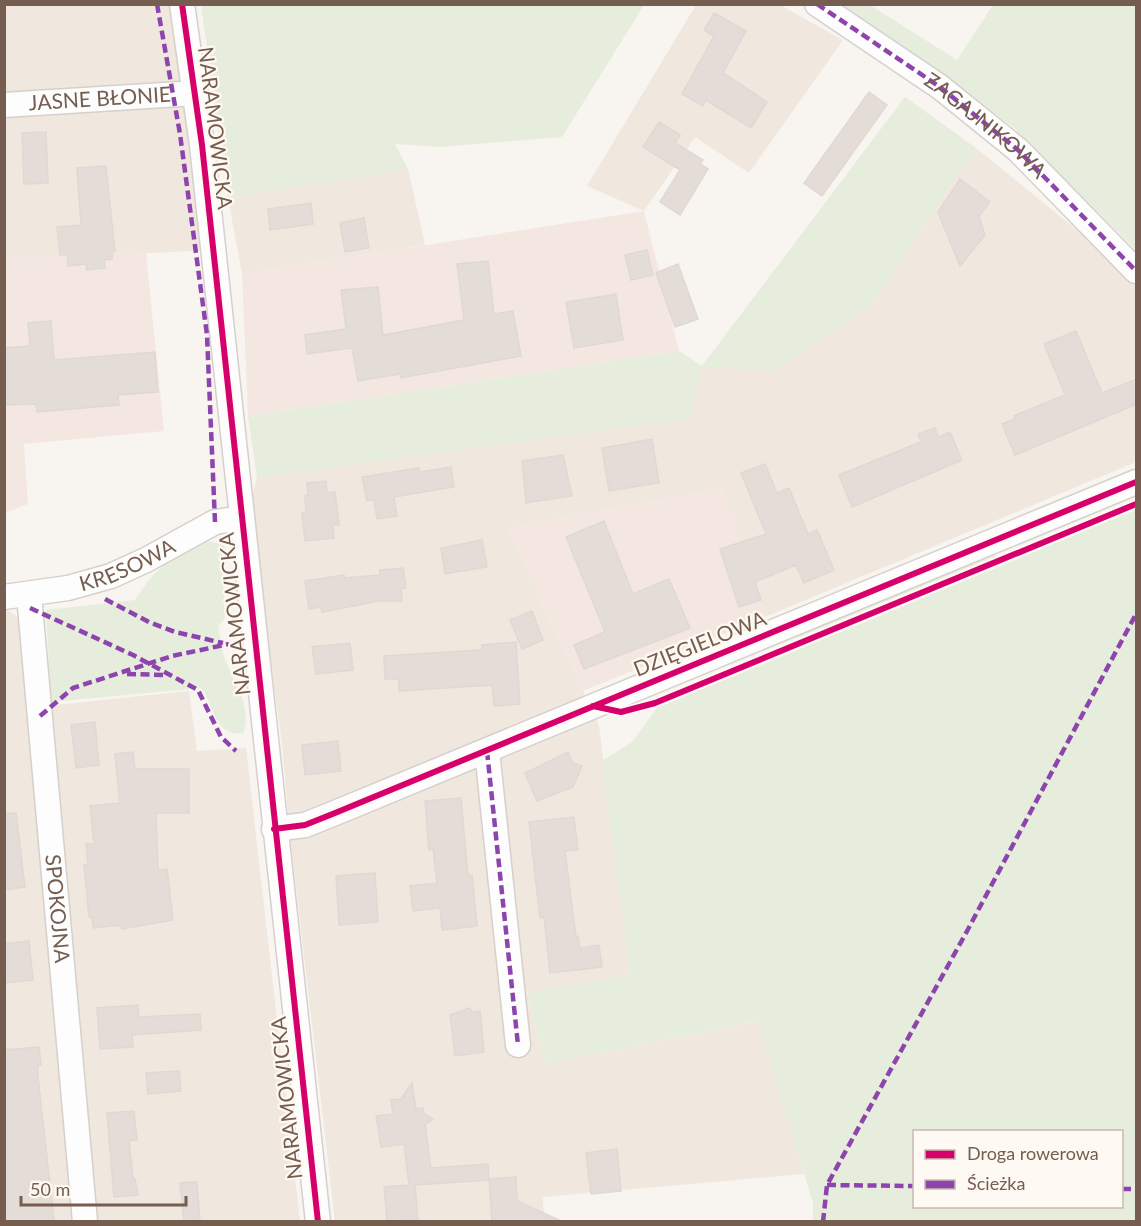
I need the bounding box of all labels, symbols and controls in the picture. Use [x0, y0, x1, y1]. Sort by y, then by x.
street label: NARAMOWICKA [194, 45, 239, 211]
street label: ZAGAJNIKOWA [921, 66, 1053, 183]
street label: JASNE BŁONIE [28, 81, 172, 114]
street label: NARAMOWICKA [212, 531, 254, 697]
street label: KRESOWA [76, 532, 179, 595]
street label: DZIĘGIELOWA [629, 604, 770, 681]
street label: SPOKOJNA [41, 853, 76, 965]
street label: NARAMOWICKA [264, 1015, 306, 1181]
legend [913, 1130, 1123, 1208]
text: Droga rowerowa [967, 1142, 1099, 1164]
scale bar [21, 1169, 186, 1207]
text: Ścieżka [967, 1172, 1025, 1194]
text: 50 m [30, 1178, 70, 1200]

